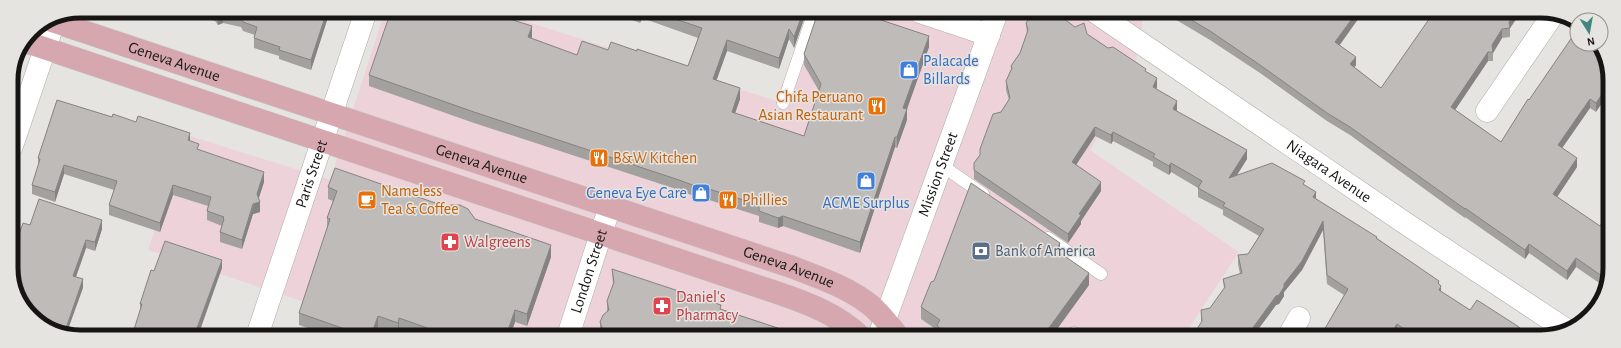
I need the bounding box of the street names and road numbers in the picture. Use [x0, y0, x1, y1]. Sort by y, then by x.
street label: Geneva Avenue [126, 39, 222, 84]
street label: Mission Street [915, 130, 961, 219]
street label: Niagara Avenue [1284, 137, 1374, 206]
street label: Paris Street [293, 138, 330, 210]
street label: Geneva Avenue [434, 141, 530, 187]
street label: London Street [568, 227, 610, 315]
street label: Geneva Avenue [741, 243, 837, 291]

